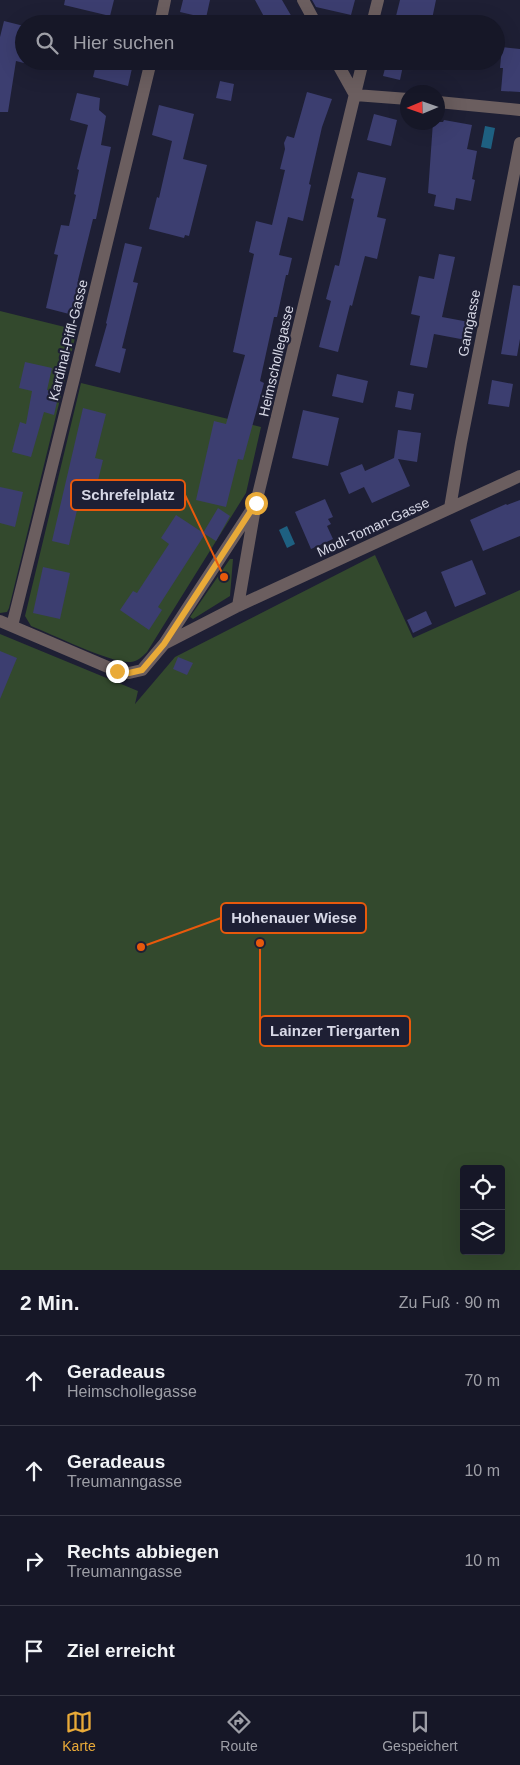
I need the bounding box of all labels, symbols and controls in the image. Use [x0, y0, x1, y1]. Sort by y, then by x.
search box [15, 15, 505, 70]
icon: search [33, 29, 61, 57]
text: Hier suchen [73, 32, 174, 53]
north arrow [400, 85, 445, 130]
street label: Kardinal-Piffl-Gasse [45, 278, 91, 402]
street label: Gamgasse [455, 288, 483, 358]
street label: Heimschollegasse [255, 304, 297, 418]
callout: Schrefelplatz [71, 480, 185, 510]
text: Schrefelplatz [81, 486, 175, 503]
route start [245, 492, 268, 515]
street label: Modl-Toman-Gasse [314, 494, 432, 560]
route end [106, 660, 129, 683]
callout: Hohenauer Wiese [221, 903, 366, 933]
text: Hohenauer Wiese [231, 909, 357, 926]
callout: Lainzer Tiergarten [260, 1016, 410, 1046]
text: Lainzer Tiergarten [270, 1022, 400, 1039]
map controls [460, 1165, 505, 1255]
button: locate [460, 1165, 505, 1210]
button: layers [460, 1210, 505, 1255]
text: 2 Min. [20, 1291, 80, 1314]
text: Zu Fuß · 90 m [399, 1294, 500, 1311]
text: Geradeaus [67, 1361, 165, 1382]
icon: ahead [20, 1367, 48, 1395]
text: 70 m [464, 1372, 500, 1389]
text: Heimschollegasse [67, 1383, 197, 1400]
text: Geradeaus [67, 1451, 165, 1472]
icon: ahead [20, 1457, 48, 1485]
text: 10 m [464, 1462, 500, 1479]
text: Treumanngasse [67, 1473, 182, 1490]
text: Rechts abbiegen [67, 1541, 219, 1562]
icon: right [20, 1547, 48, 1575]
text: 10 m [464, 1552, 500, 1569]
text: Treumanngasse [67, 1563, 182, 1580]
icon: arrive [20, 1637, 48, 1665]
text: Ziel erreicht [67, 1640, 175, 1661]
tab: Karte [62, 1708, 96, 1754]
tab: Route [220, 1708, 258, 1754]
tab: Gespeichert [382, 1708, 458, 1754]

